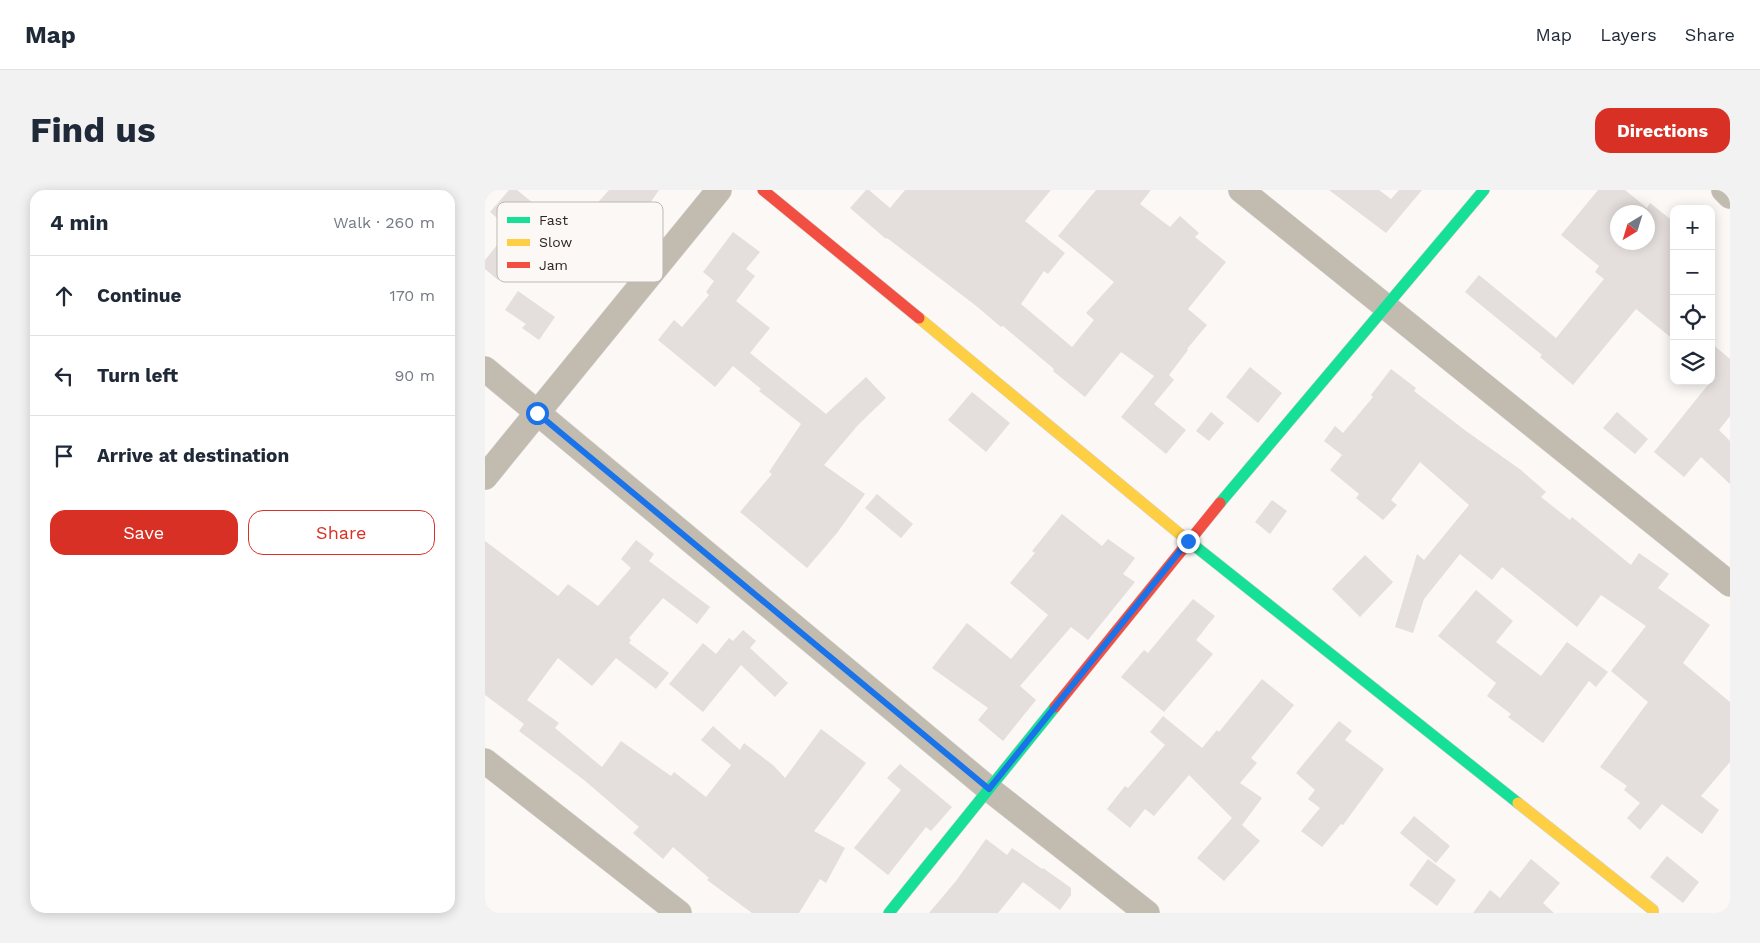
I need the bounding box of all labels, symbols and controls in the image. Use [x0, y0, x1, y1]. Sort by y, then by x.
text: Map [25, 21, 76, 49]
text: Map [1535, 24, 1572, 45]
text: Layers [1600, 24, 1657, 45]
text: Share [1685, 24, 1735, 45]
button: Directions [1595, 108, 1730, 153]
text: Find us [30, 109, 156, 151]
legend [497, 202, 663, 282]
north arrow [1610, 205, 1655, 250]
map controls [1670, 205, 1715, 385]
button: + [1670, 205, 1715, 250]
text: 4 min [50, 210, 108, 235]
text: Fast [539, 212, 568, 228]
text: Walk · 260 m [333, 213, 435, 232]
text: Slow [539, 234, 572, 250]
button: − [1670, 250, 1715, 295]
text: Jam [539, 257, 568, 273]
icon: ahead [50, 282, 78, 310]
text: Continue [97, 284, 181, 307]
text: 170 m [389, 286, 435, 305]
button: locate [1670, 295, 1715, 340]
button: layers [1670, 340, 1715, 385]
icon: left [50, 362, 78, 390]
text: Turn left [97, 364, 178, 387]
text: 90 m [394, 366, 435, 385]
route start [526, 402, 549, 425]
icon: arrive [50, 442, 78, 470]
text: Arrive at destination [97, 444, 289, 467]
button: Save [50, 510, 238, 555]
button: Share [248, 510, 435, 555]
route end [1177, 530, 1200, 553]

